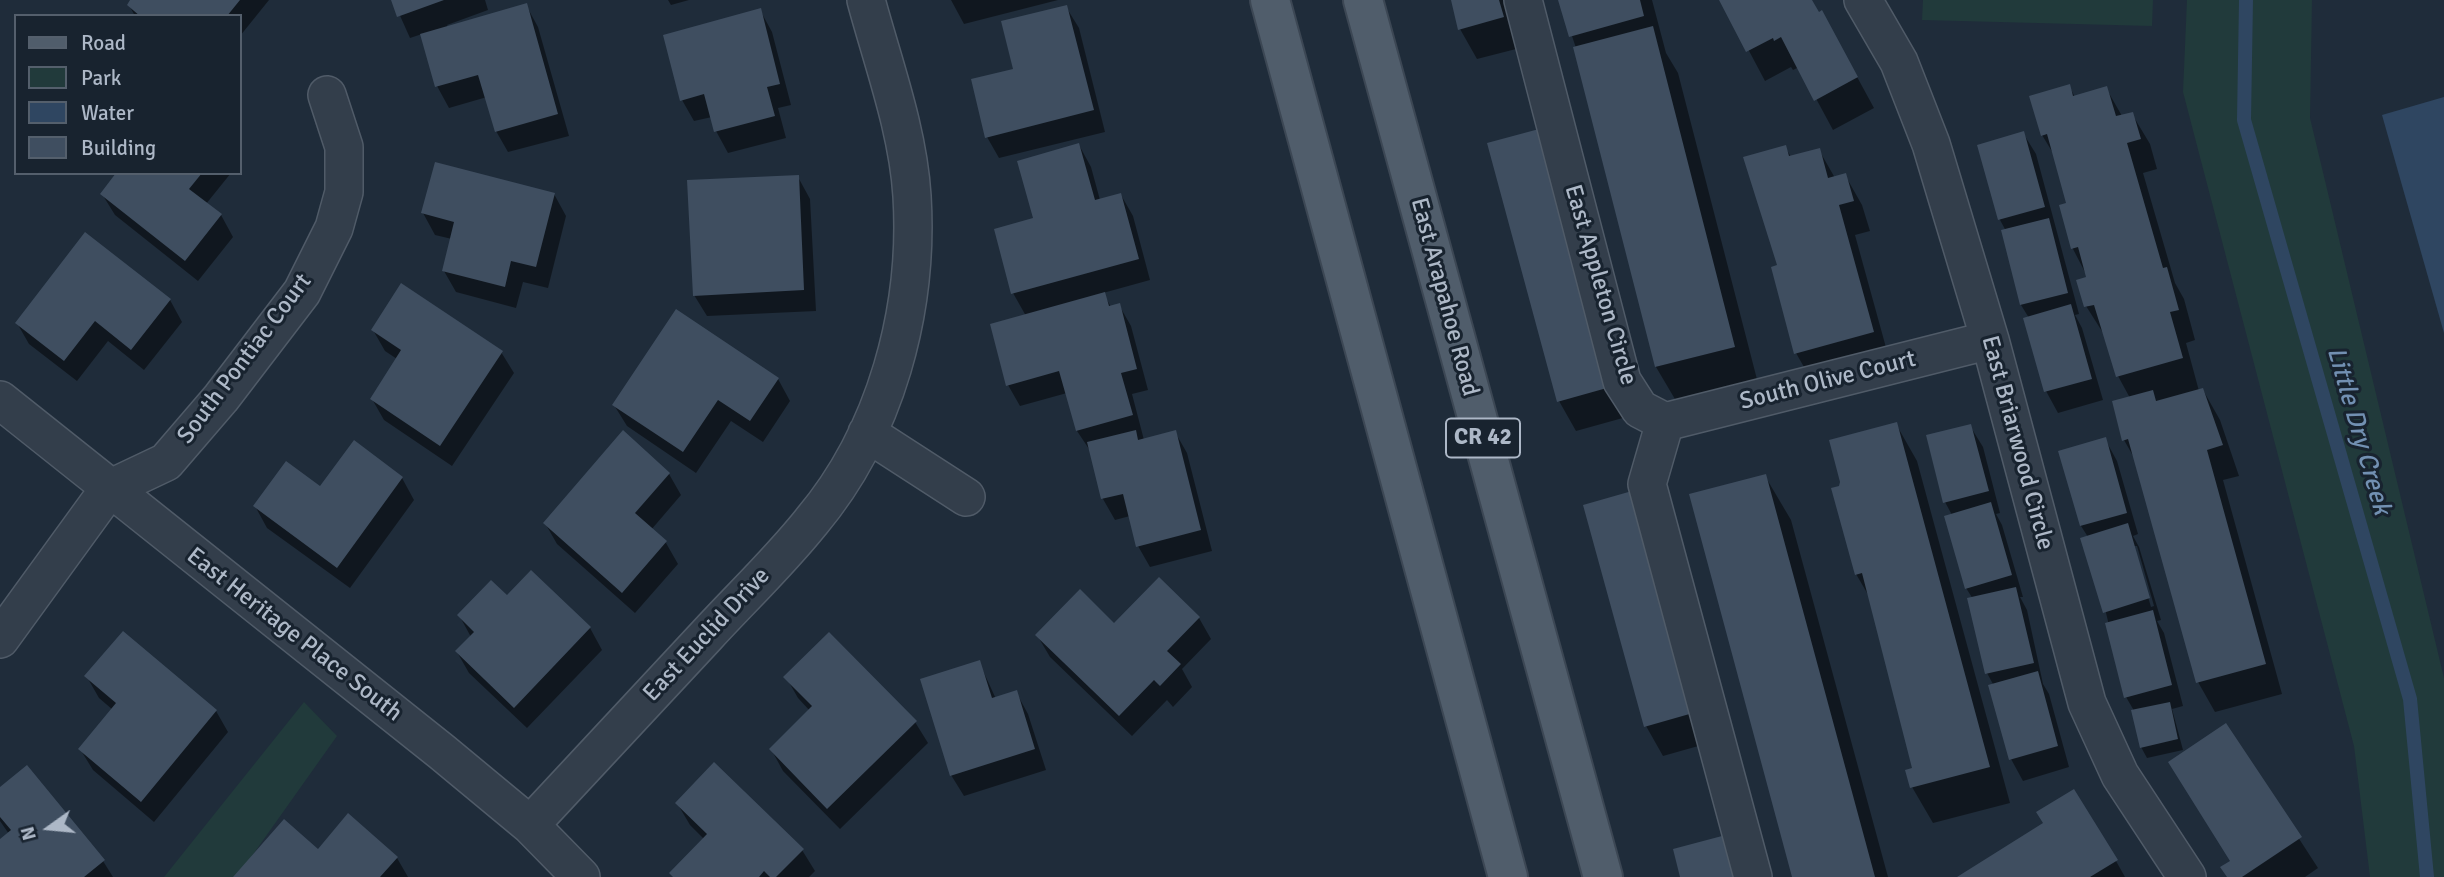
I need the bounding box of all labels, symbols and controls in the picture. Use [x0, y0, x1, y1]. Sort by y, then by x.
legend [14, 14, 242, 175]
text: Road [81, 30, 126, 56]
text: Park [81, 65, 121, 91]
text: Water [81, 100, 134, 126]
text: Building [81, 135, 156, 161]
street label: East Appleton Circle [1558, 181, 1642, 389]
street label: East Arapahoe Road [1404, 195, 1484, 399]
street label: South Pontiac Court [172, 268, 318, 450]
street label: East Briarwood Circle [1975, 333, 2059, 553]
water label: Little Dry Creek [2319, 343, 2397, 519]
street label: South Olive Court [1737, 345, 1919, 417]
road number: CR 42 [1446, 418, 1520, 458]
street label: East Heritage Place South [180, 542, 408, 728]
street label: East Euclid Drive [638, 562, 776, 708]
north arrow [14, 793, 84, 863]
text: N [15, 824, 42, 843]

